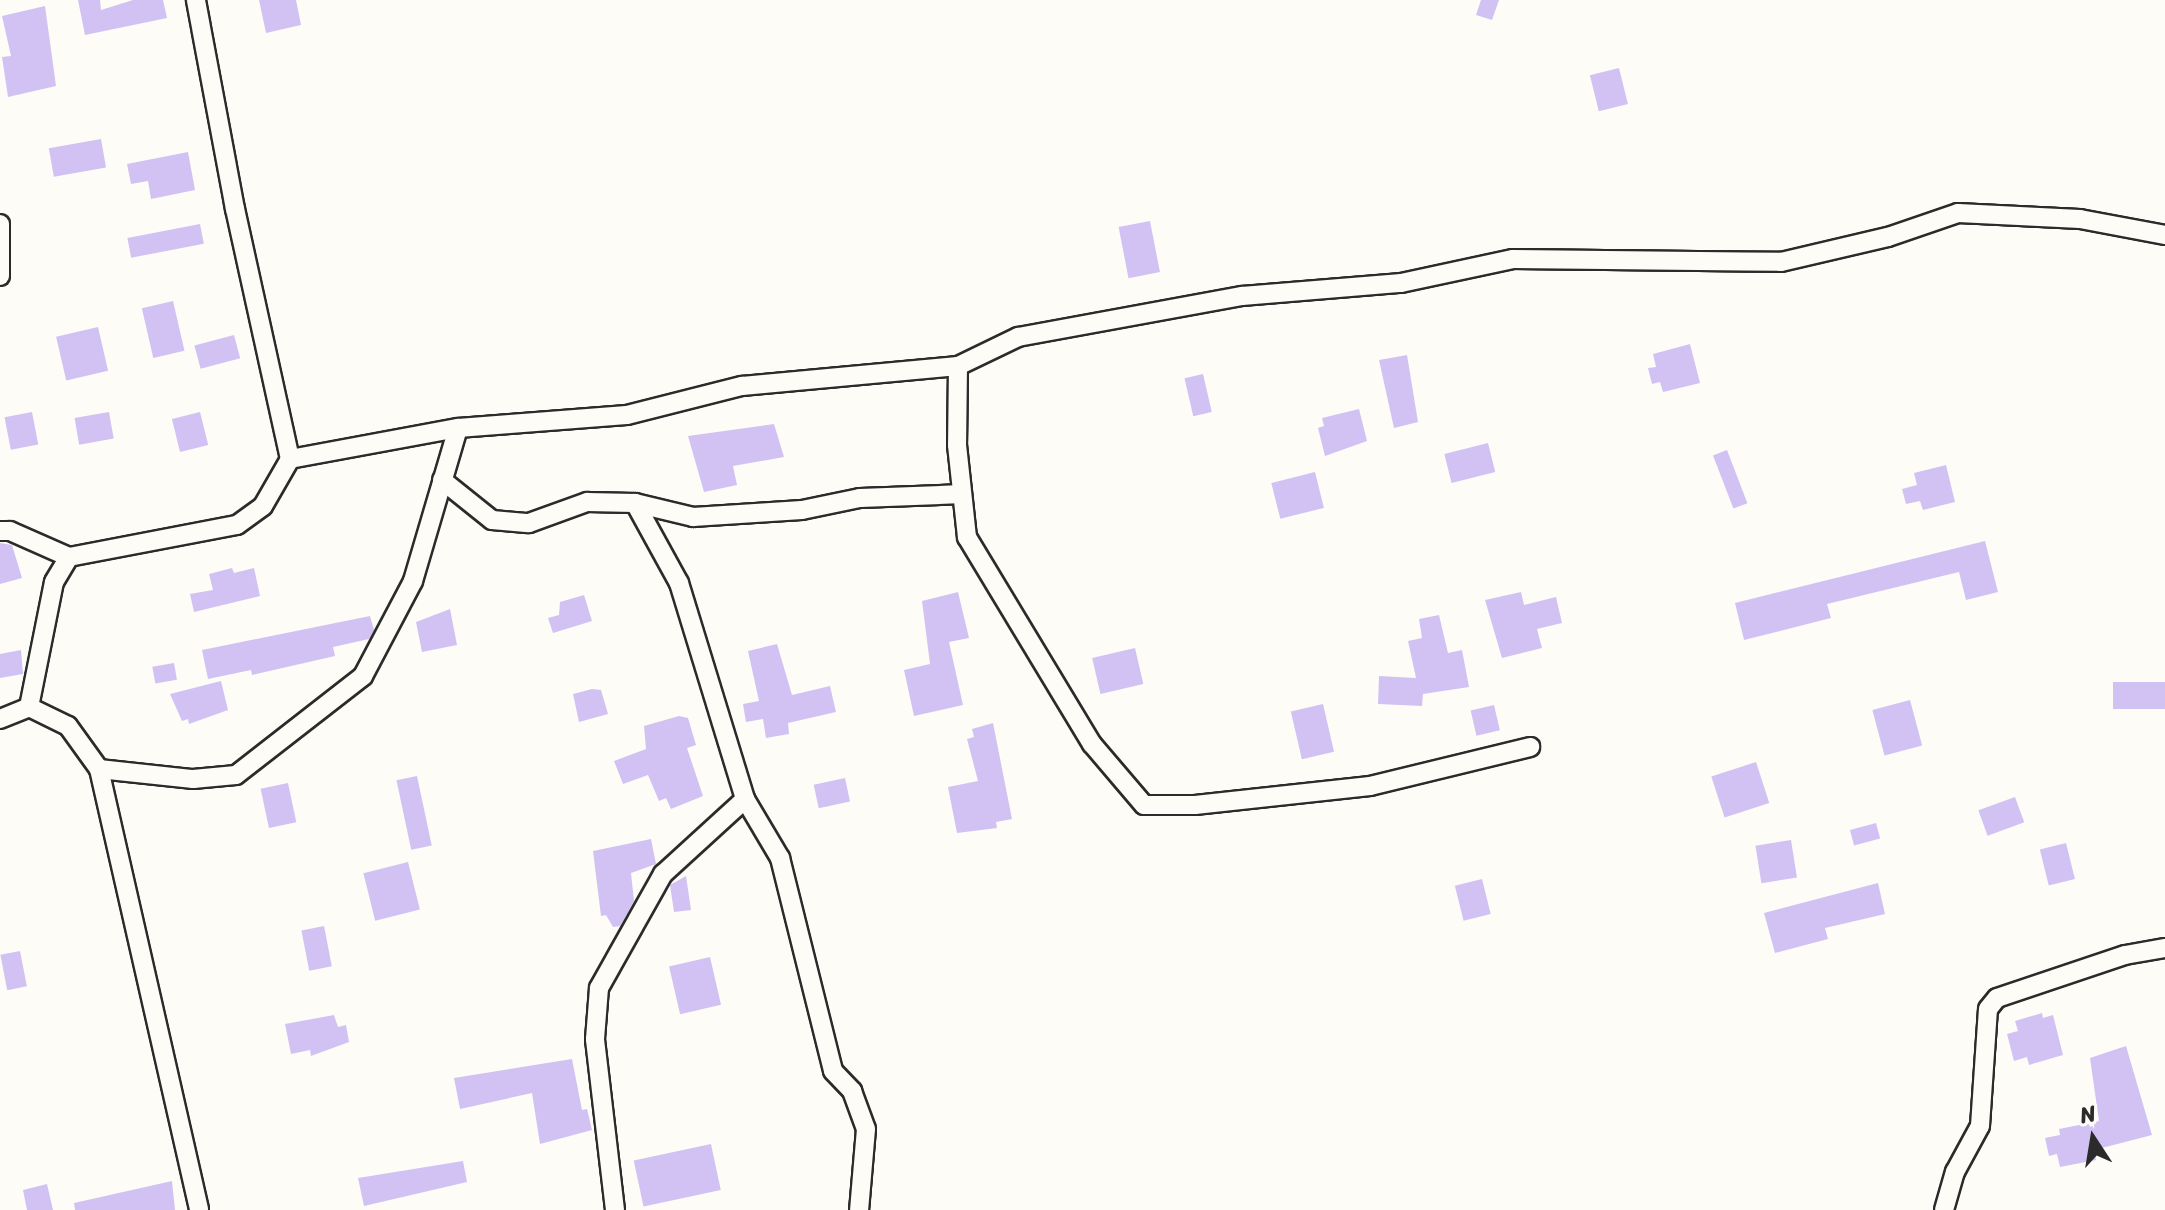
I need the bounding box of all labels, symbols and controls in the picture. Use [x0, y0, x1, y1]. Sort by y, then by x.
text: N [2076, 1093, 2099, 1135]
north arrow [2053, 1098, 2133, 1178]

